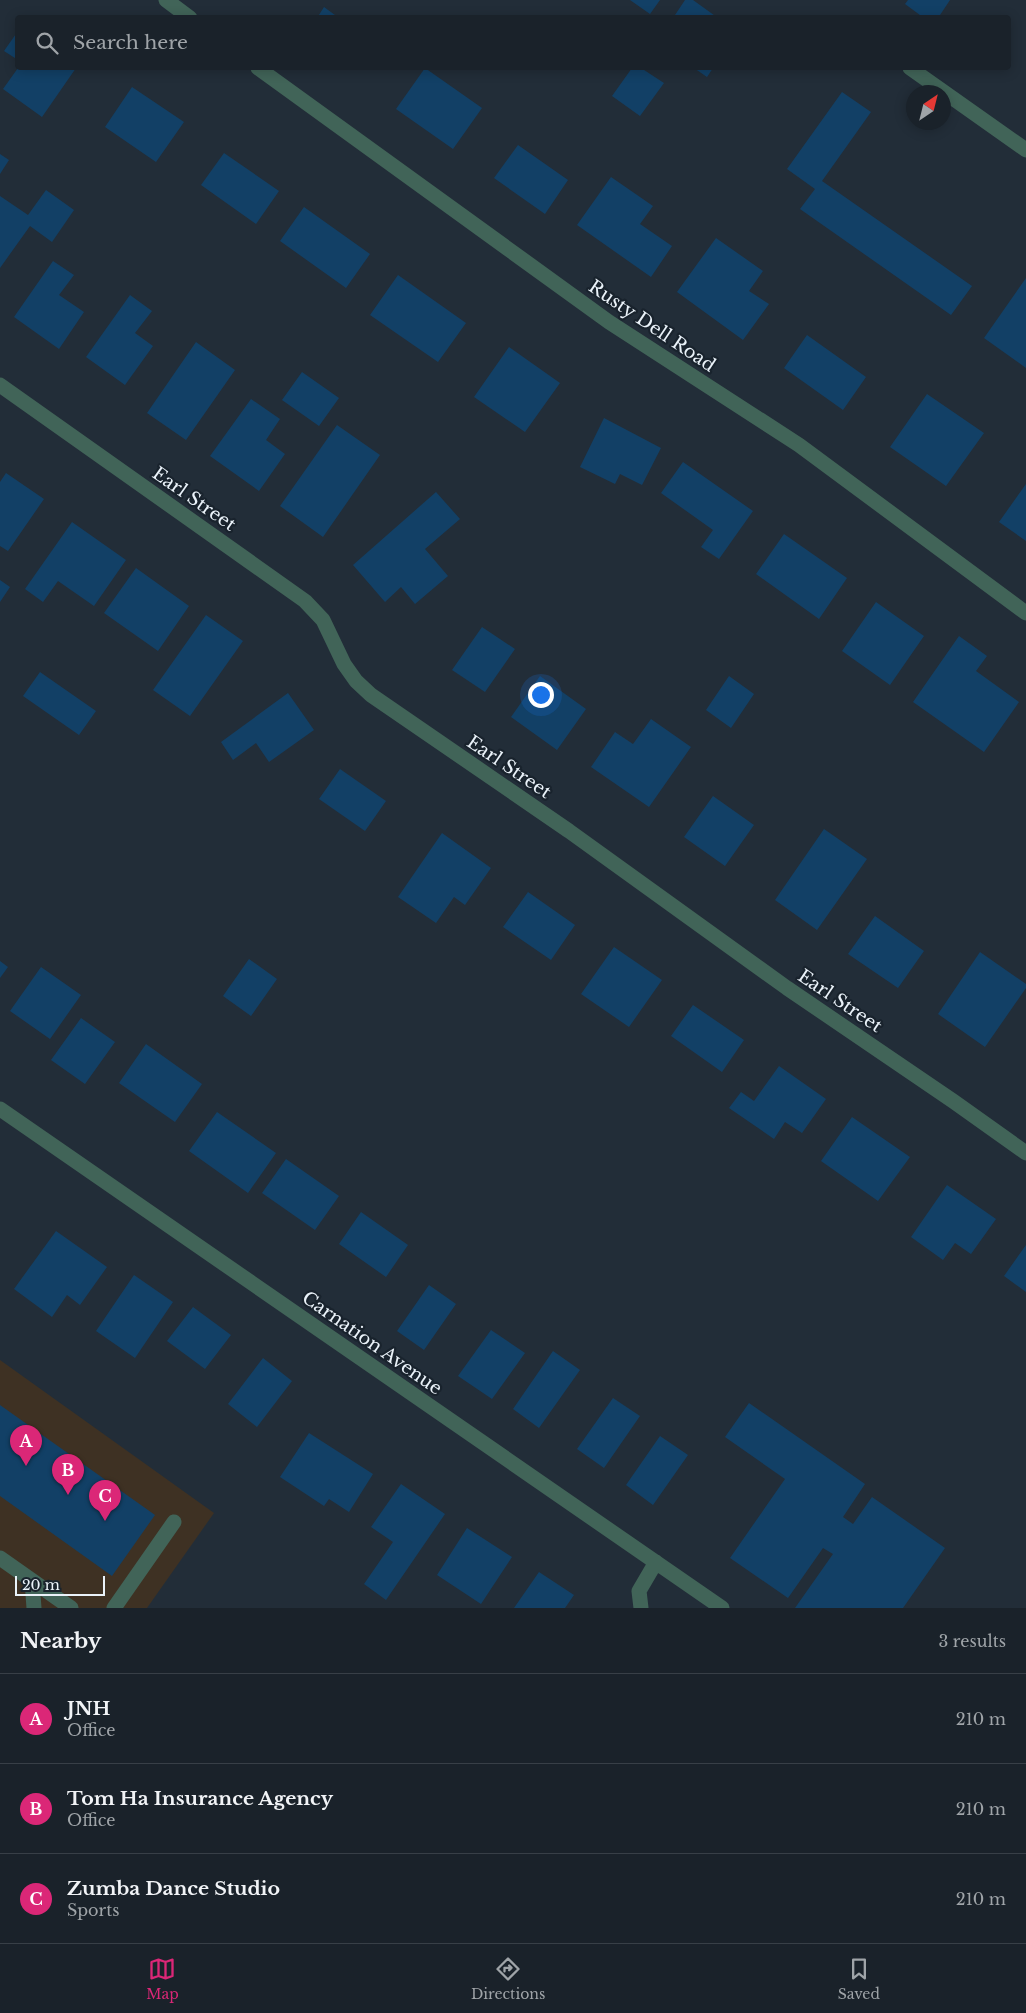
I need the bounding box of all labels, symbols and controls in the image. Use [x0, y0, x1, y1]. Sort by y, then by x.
search box [15, 15, 1011, 70]
icon: search [33, 29, 61, 57]
text: Search here [73, 31, 188, 54]
north arrow [906, 85, 951, 130]
street label: Rusty Dell Road [584, 275, 720, 377]
street label: Earl Street [148, 462, 240, 536]
your location [528, 682, 554, 708]
street label: Earl Street [463, 731, 555, 803]
street label: Earl Street [794, 965, 886, 1037]
street label: Carnation Avenue [298, 1287, 446, 1399]
pin: A [10, 1425, 42, 1466]
pin: B [52, 1454, 84, 1495]
pin: C [89, 1480, 121, 1521]
scale bar [15, 1573, 105, 1596]
text: 20 m [22, 1576, 60, 1594]
text: Nearby [20, 1628, 101, 1654]
text: 3 results [938, 1631, 1006, 1651]
text: JNH [67, 1697, 111, 1720]
text: A [30, 1709, 42, 1729]
text: 210 m [956, 1709, 1006, 1729]
text: Office [67, 1720, 115, 1740]
text: Tom Ha Insurance Agency [67, 1787, 333, 1810]
text: B [30, 1799, 42, 1819]
text: 210 m [956, 1799, 1006, 1819]
text: Office [67, 1810, 115, 1830]
text: Zumba Dance Studio [67, 1877, 280, 1900]
text: C [29, 1889, 43, 1909]
text: 210 m [956, 1889, 1006, 1909]
text: Sports [67, 1900, 120, 1920]
tab: Map [146, 1955, 179, 2003]
tab: Directions [471, 1955, 545, 2003]
tab: Saved [838, 1955, 880, 2003]

